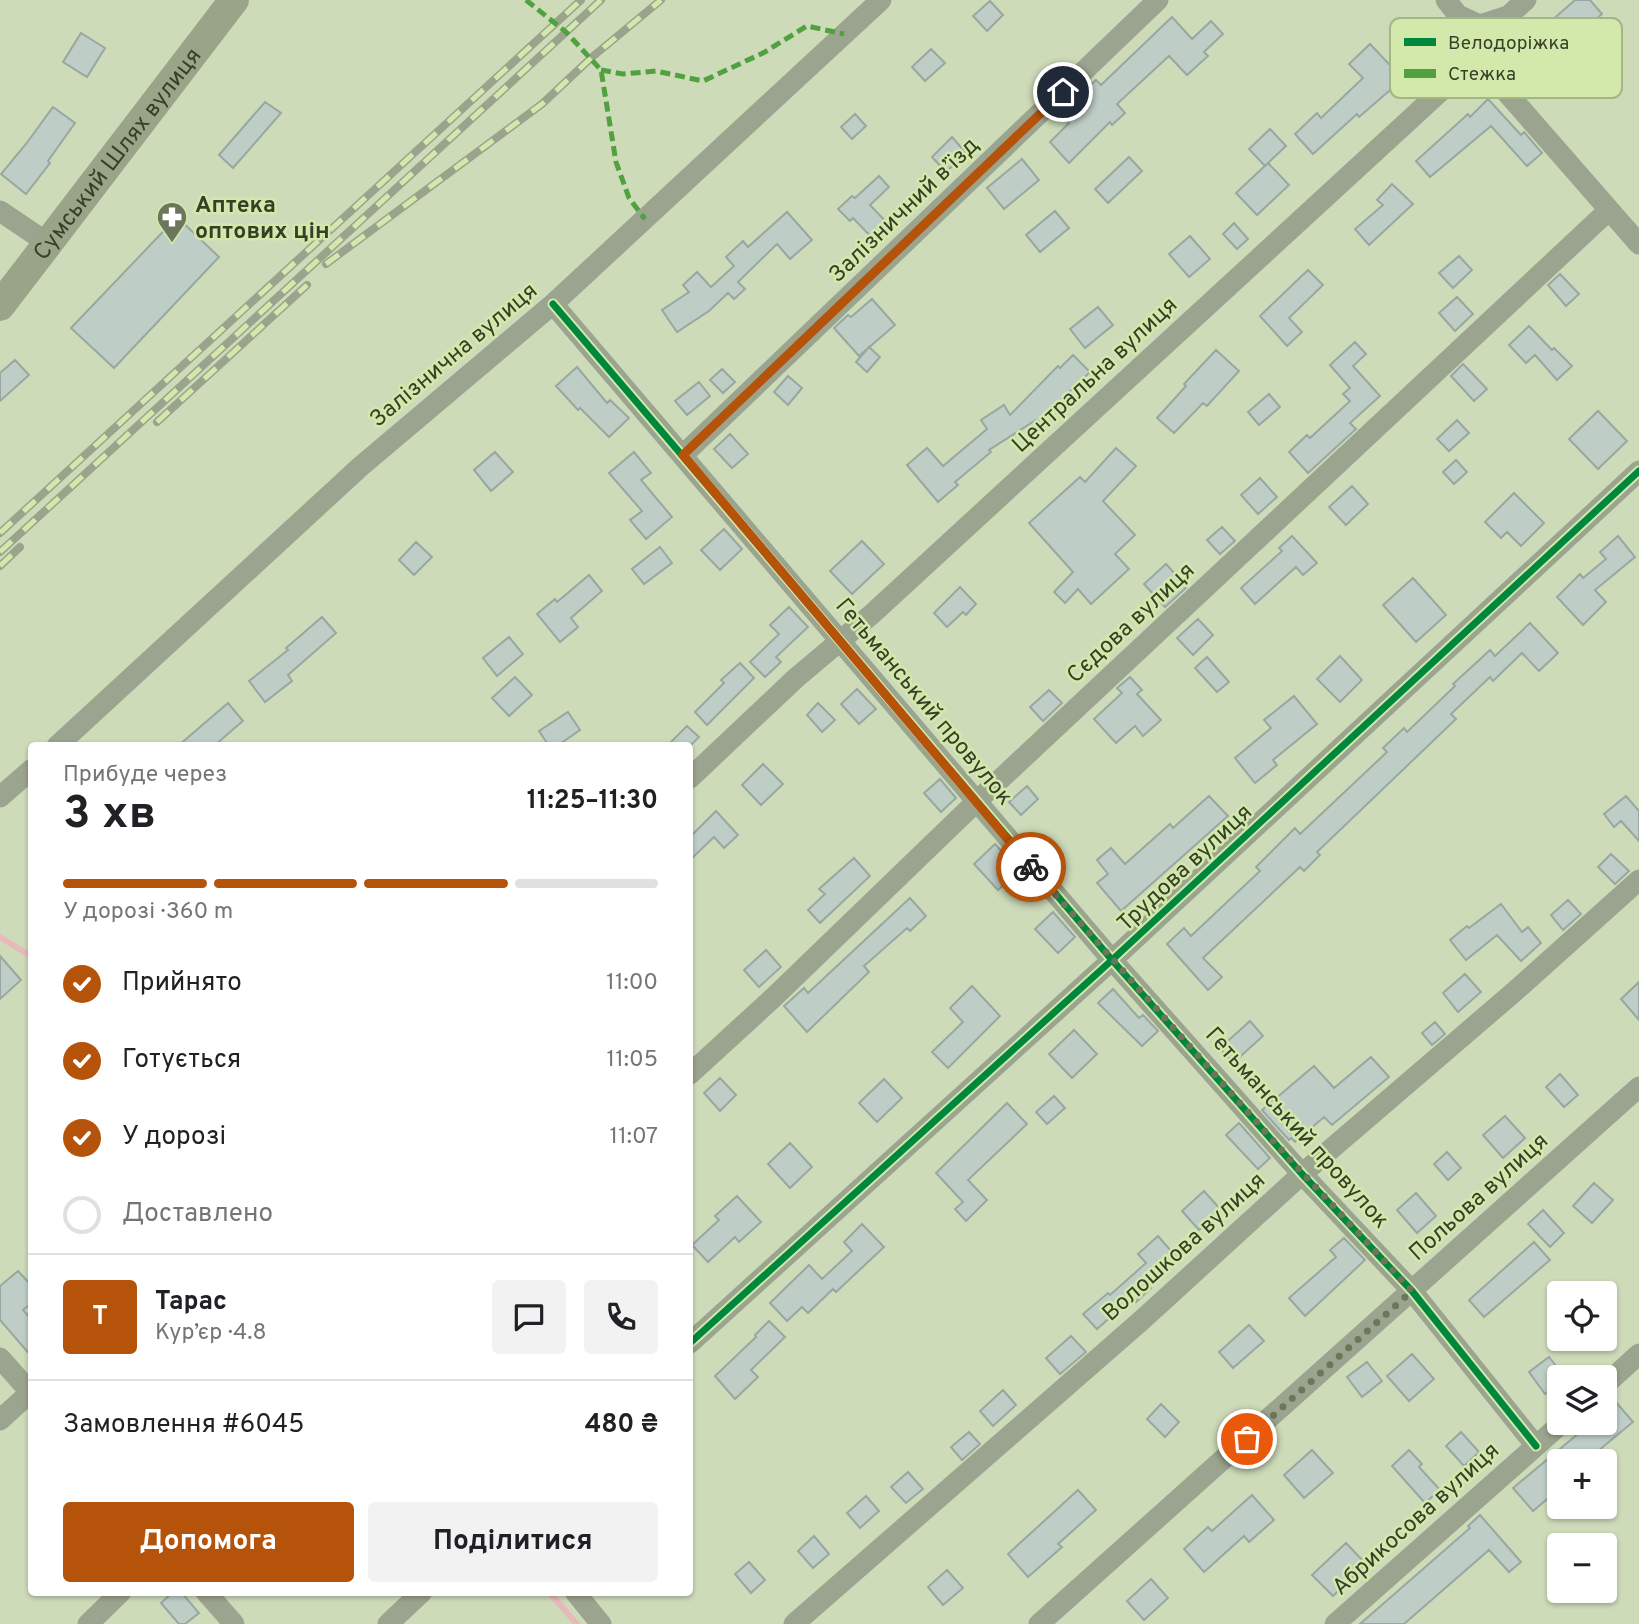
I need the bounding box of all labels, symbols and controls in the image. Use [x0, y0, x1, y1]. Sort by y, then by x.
legend [1390, 18, 1622, 98]
text: Велодоріжка [1448, 32, 1569, 56]
street label: Сумський Шлях вулиця [28, 43, 209, 267]
pin [1033, 62, 1093, 122]
text: Стежка [1448, 63, 1516, 87]
icon: home [1044, 73, 1082, 111]
street label: Залізничний в’їзд [824, 132, 986, 290]
place label: Аптека оптових цін [195, 192, 330, 247]
pharmacy icon: Аптека оптових цін [155, 200, 189, 244]
street label: Залізнична вулиця [365, 277, 544, 435]
street label: Центральна вулиця [1007, 292, 1185, 460]
street label: Сєдова вулиця [1062, 557, 1202, 691]
street label: Гетьманський провулок [828, 593, 1018, 812]
text: Прибуде через [63, 761, 227, 790]
text: 11:25–11:30 [527, 785, 658, 818]
text: 3 хв [63, 786, 156, 845]
street label: Трудова вулиця [1112, 799, 1259, 939]
courier [996, 832, 1066, 902]
icon: bike [1012, 848, 1050, 886]
text: У дорозі · 360 m [63, 898, 233, 927]
icon: check [63, 965, 101, 1003]
text: Прийнято [122, 967, 242, 1000]
text: 11:00 [606, 969, 658, 998]
street label: Гетьманський провулок [1198, 1022, 1394, 1236]
icon: check [63, 1042, 101, 1080]
text: Готується [122, 1044, 241, 1077]
text: 11:05 [607, 1046, 658, 1075]
icon: check [63, 1119, 101, 1157]
text: У дорозі [122, 1121, 226, 1154]
text: 11:07 [610, 1123, 658, 1152]
street label: Польова вулиця [1404, 1128, 1555, 1268]
street label: Волошкова вулиця [1097, 1167, 1272, 1329]
text: Доставлено [122, 1198, 273, 1231]
button: chat [492, 1280, 566, 1354]
button: phone [584, 1280, 658, 1354]
map controls [1547, 1281, 1617, 1603]
button: locate [1547, 1281, 1617, 1351]
text: Тарас [155, 1286, 227, 1319]
text: Т [92, 1301, 108, 1334]
text: Кур’єр · 4.8 [155, 1319, 267, 1348]
button: layers [1547, 1365, 1617, 1435]
text: Замовлення #6045 [63, 1409, 304, 1442]
text: 480 ₴ [585, 1409, 658, 1442]
pin [1217, 1409, 1277, 1469]
icon: bag [1228, 1420, 1266, 1458]
street label: Абрикосова вулиця [1327, 1437, 1506, 1603]
button: + [1547, 1449, 1617, 1519]
button: Допомога [63, 1502, 354, 1582]
button: Поділитися [368, 1502, 658, 1582]
button: − [1547, 1533, 1617, 1603]

